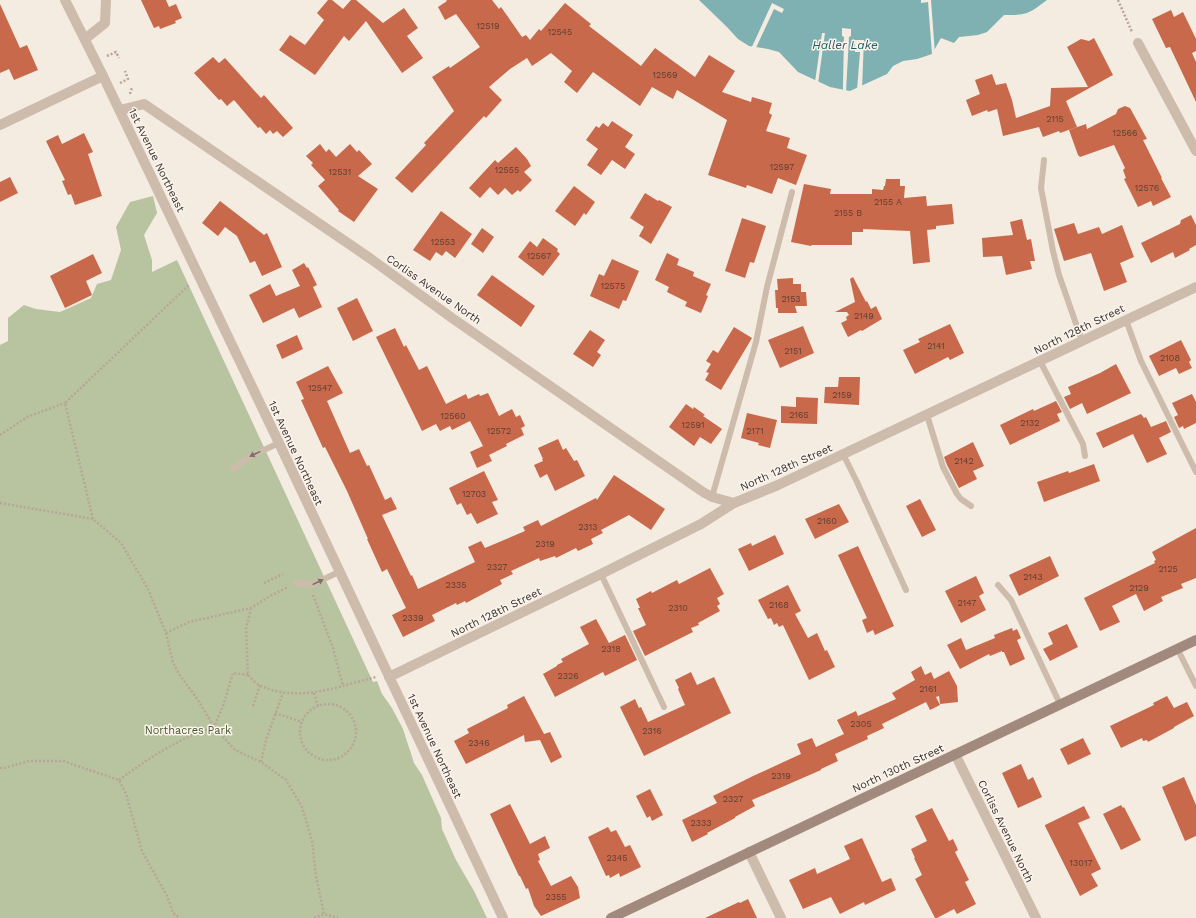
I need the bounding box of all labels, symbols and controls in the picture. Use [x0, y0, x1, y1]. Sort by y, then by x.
house number: 12519 [476, 21, 500, 31]
house number: 12545 [548, 27, 572, 37]
water label: Haller Lake [812, 38, 878, 52]
house number: 12569 [652, 70, 678, 80]
street label: 1st Avenue Northeast [126, 106, 188, 215]
house number: 2115 [1046, 114, 1064, 124]
house number: 12566 [1113, 128, 1137, 138]
house number: 12597 [770, 162, 794, 172]
house number: 12555 [495, 165, 519, 175]
house number: 12531 [329, 167, 351, 177]
house number: 12576 [1135, 183, 1159, 193]
house number: 2155 A [874, 197, 902, 207]
house number: 2155 B [834, 208, 862, 218]
house number: 12553 [431, 237, 455, 247]
house number: 12567 [527, 251, 551, 261]
street label: Corliss Avenue North [384, 252, 484, 327]
house number: 12575 [601, 281, 625, 291]
house number: 2153 [781, 294, 801, 304]
street label: North 128th Street [1032, 302, 1127, 357]
house number: 2149 [854, 311, 874, 321]
house number: 2141 [927, 341, 945, 351]
house number: 2151 [784, 346, 802, 356]
house number: 2108 [1160, 353, 1180, 363]
house number: 12547 [308, 383, 332, 393]
house number: 2159 [832, 390, 852, 400]
street label: 1st Avenue Northeast [266, 399, 326, 508]
house number: 2165 [789, 410, 809, 420]
house number: 12560 [440, 411, 466, 421]
house number: 2132 [1020, 418, 1040, 428]
house number: 12591 [681, 420, 705, 430]
house number: 12572 [487, 426, 511, 436]
house number: 2171 [746, 426, 764, 436]
street label: North 128th Street [738, 441, 835, 494]
one-way arrow [249, 451, 261, 457]
house number: 2142 [954, 456, 974, 466]
house number: 12703 [462, 489, 486, 499]
house number: 2160 [817, 516, 837, 526]
house number: 2313 [578, 522, 598, 532]
house number: 2319 [535, 539, 555, 549]
house number: 2327 [487, 562, 507, 572]
house number: 2125 [1158, 564, 1178, 574]
house number: 2143 [1023, 572, 1043, 582]
one-way arrow [313, 579, 324, 585]
house number: 2335 [446, 580, 466, 590]
house number: 2129 [1129, 583, 1149, 593]
street label: North 128th Street [449, 585, 544, 640]
house number: 2147 [958, 598, 976, 608]
house number: 2168 [769, 600, 789, 610]
house number: 2310 [668, 603, 688, 613]
house number: 2339 [402, 613, 424, 623]
house number: 2318 [601, 644, 621, 654]
house number: 2326 [557, 671, 579, 681]
house number: 2161 [919, 684, 937, 694]
street label: 1st Avenue Northeast [405, 692, 465, 801]
house number: 2305 [850, 719, 872, 729]
park label: Northacres Park [145, 724, 231, 737]
house number: 2316 [642, 726, 662, 736]
house number: 2346 [468, 738, 490, 748]
street label: North 130th Street [850, 741, 946, 795]
house number: 2319 [771, 771, 791, 781]
street label: Corliss Avenue North [975, 778, 1036, 885]
house number: 2327 [723, 794, 743, 804]
house number: 2333 [691, 818, 712, 828]
house number: 2345 [606, 853, 628, 863]
house number: 13017 [1070, 858, 1092, 868]
house number: 2355 [546, 892, 566, 902]

